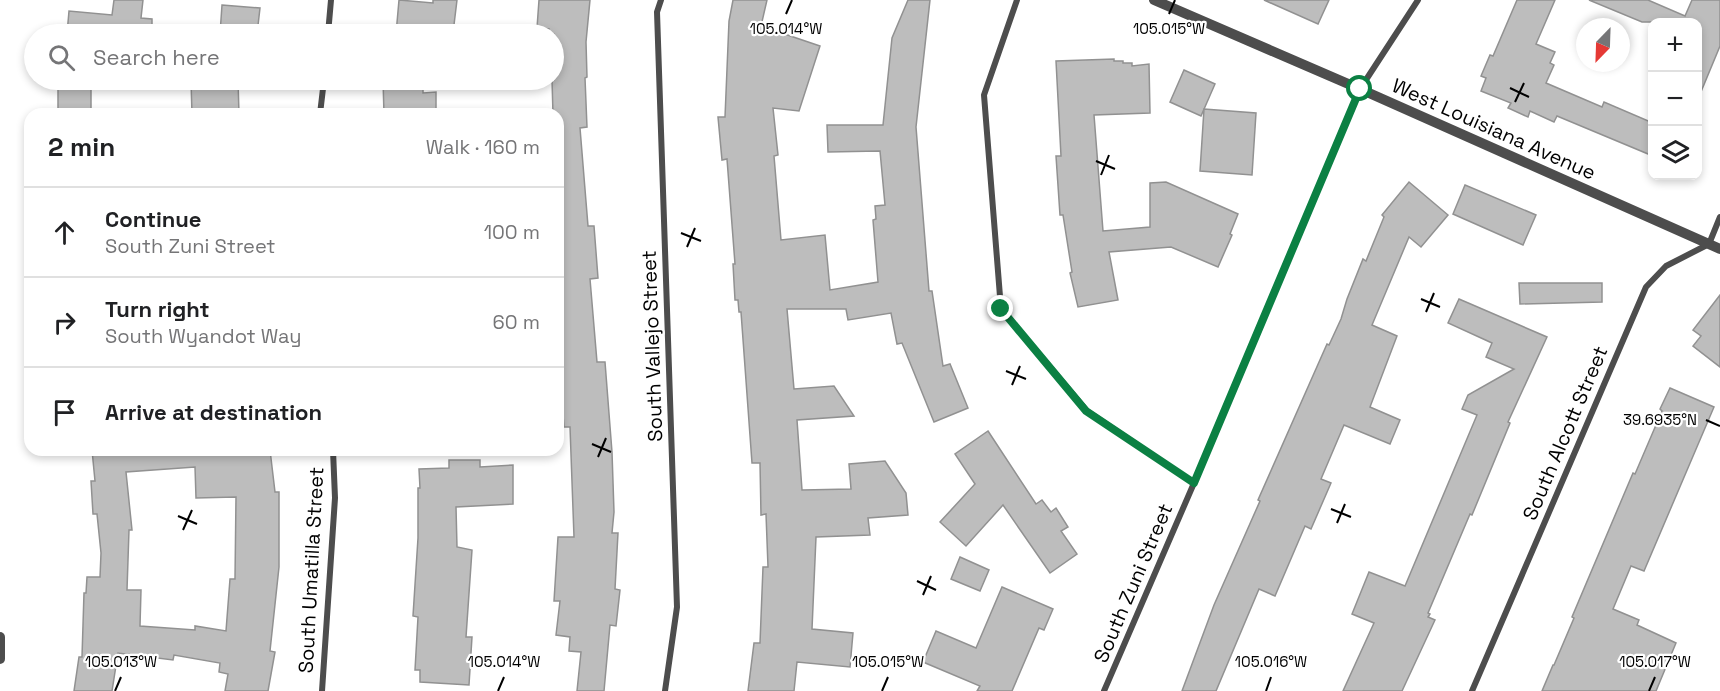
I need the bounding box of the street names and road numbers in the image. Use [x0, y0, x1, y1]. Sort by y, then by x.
street label: West Louisiana Avenue [1388, 72, 1600, 186]
street label: South Vallejo Street [636, 250, 668, 442]
street label: South Alcott Street [1517, 342, 1613, 524]
street label: South Umatilla Street [293, 466, 329, 674]
street label: South Zuni Street [1088, 499, 1178, 667]

